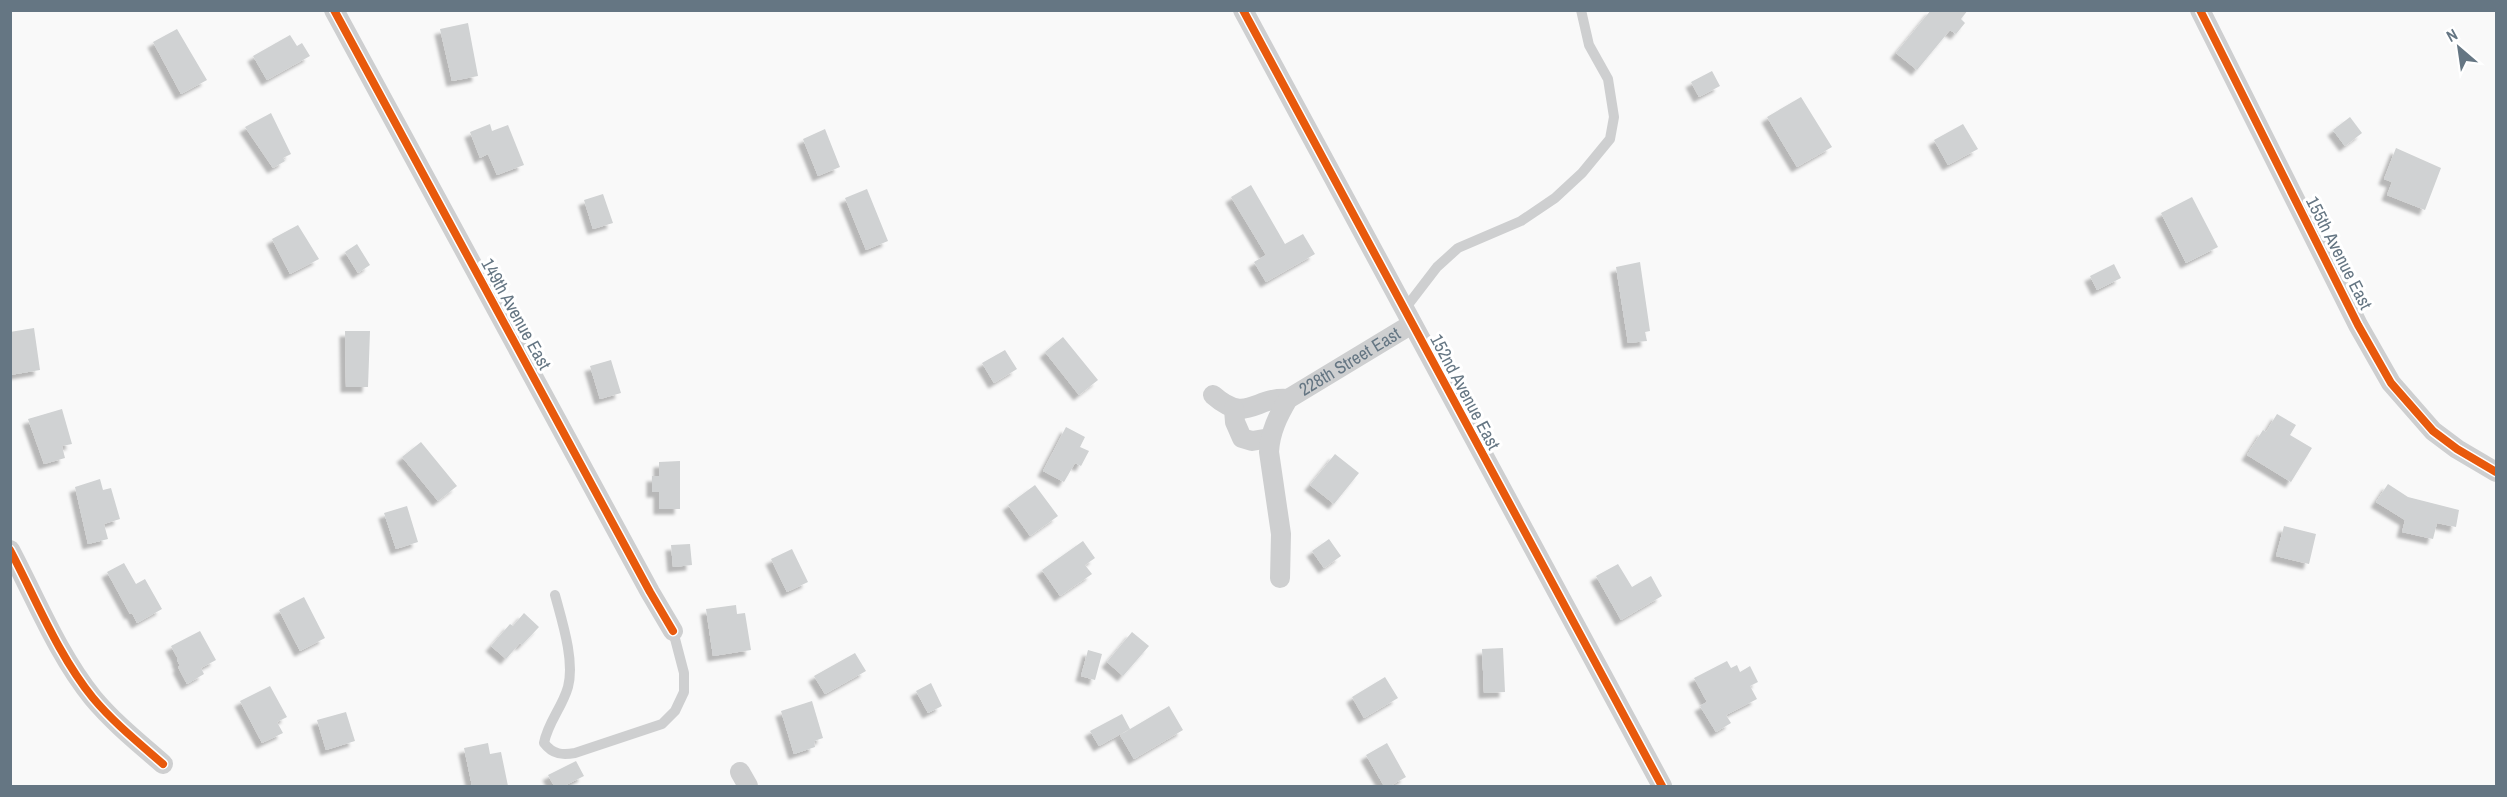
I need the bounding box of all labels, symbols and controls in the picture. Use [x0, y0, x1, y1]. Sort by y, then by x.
north arrow [2429, 18, 2489, 78]
text: N [2442, 23, 2461, 47]
street label: 155th Avenue East [2300, 192, 2379, 314]
street label: 149th Avenue East [476, 254, 557, 374]
street label: 228th Street East [1294, 321, 1405, 401]
street label: 152nd Avenue East [1424, 329, 1506, 454]

